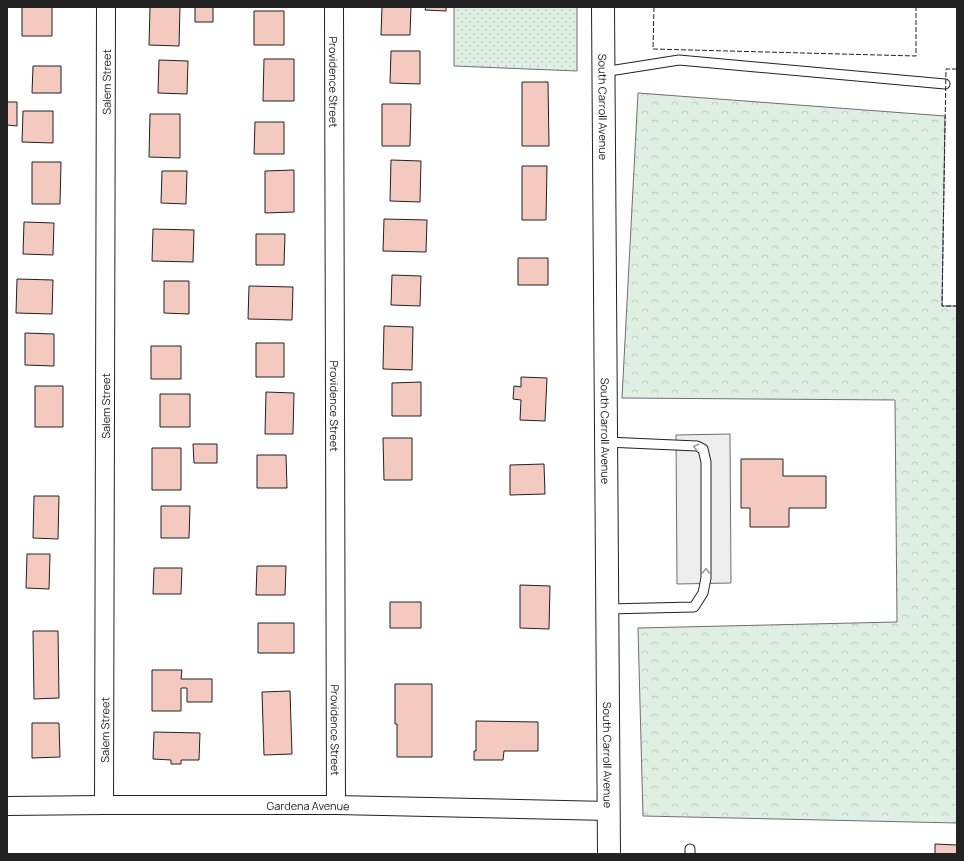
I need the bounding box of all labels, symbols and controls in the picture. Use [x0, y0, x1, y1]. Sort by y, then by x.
street label: Providence Street [327, 36, 342, 128]
street label: Salem Street [98, 49, 113, 115]
street label: South Carroll Avenue [596, 54, 612, 161]
street label: Providence Street [327, 360, 343, 452]
street label: Salem Street [97, 373, 113, 439]
street label: South Carroll Avenue [598, 378, 614, 485]
one-way arrow [692, 444, 699, 452]
one-way arrow [702, 568, 710, 574]
street label: Providence Street [328, 684, 343, 776]
street label: Salem Street [97, 697, 112, 763]
street label: South Carroll Avenue [600, 702, 616, 809]
street label: Gardena Avenue [266, 798, 350, 813]

